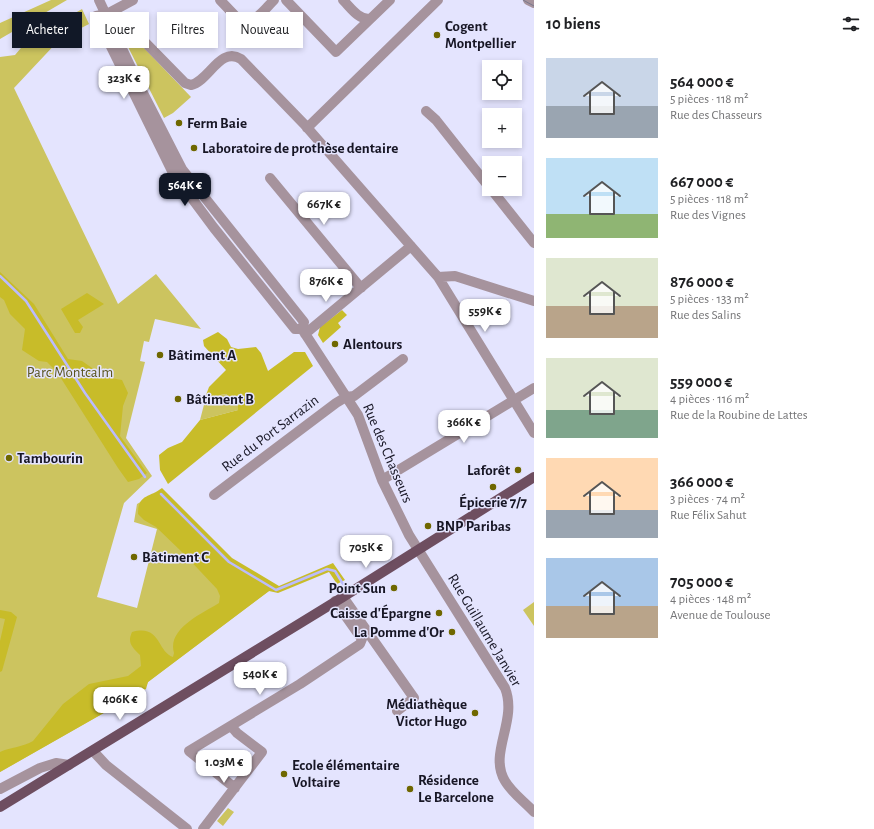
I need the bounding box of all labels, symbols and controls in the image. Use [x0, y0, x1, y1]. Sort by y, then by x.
chip: Acheter [12, 12, 82, 48]
chip: Louer [90, 12, 149, 48]
chip: Filtres [157, 12, 218, 48]
chip: Nouveau [226, 12, 303, 48]
icon: filters [840, 13, 862, 35]
text: 10 biens [546, 15, 600, 32]
place label: Cogent Montpellier [445, 19, 517, 51]
marker: Cogent Montpellier [432, 30, 442, 40]
map controls [482, 60, 522, 196]
button: locate [482, 60, 522, 100]
pin: 323K € [91, 66, 157, 100]
text: 323K € [108, 72, 140, 85]
text: 564 000 € [670, 73, 734, 90]
icon: home [578, 74, 626, 122]
text: 5 pièces · 118 m² [670, 93, 749, 106]
button: + [482, 108, 522, 148]
text: Rue des Chasseurs [670, 109, 762, 122]
place label: Ferm Baie [187, 116, 247, 131]
marker: Ferm Baie [174, 118, 184, 128]
place label: Laboratoire de prothèse dentaire [202, 141, 398, 156]
marker: Laboratoire de prothèse dentaire [189, 143, 199, 153]
button: − [482, 156, 522, 196]
pin: 564K € [152, 173, 218, 207]
text: 667 000 € [670, 173, 733, 190]
icon: home [578, 174, 626, 222]
text: 564K € [168, 179, 202, 192]
pin: 667K € [291, 192, 357, 226]
text: 5 pièces · 118 m² [670, 193, 749, 206]
text: 667K € [307, 198, 341, 211]
text: Rue des Vignes [670, 209, 746, 222]
pin: 876K € [293, 269, 359, 303]
text: 876 000 € [670, 273, 734, 290]
icon: home [578, 274, 626, 322]
text: 876K € [309, 275, 343, 288]
text: 5 pièces · 133 m² [670, 293, 749, 306]
pin: 559K € [452, 299, 518, 333]
text: 559K € [468, 305, 502, 318]
text: Rue des Salins [670, 309, 741, 322]
place label: Alentours [343, 337, 402, 352]
marker: Alentours [330, 339, 340, 349]
place label: Bâtiment A [168, 348, 236, 363]
marker: Bâtiment A [155, 350, 165, 360]
park label: Parc Montcalm [27, 365, 113, 380]
text: 559 000 € [670, 373, 733, 390]
icon: home [578, 374, 626, 422]
place label: Bâtiment B [186, 392, 254, 407]
street label: Rue du Port Sarrazin [219, 392, 322, 475]
text: 4 pièces · 116 m² [670, 393, 749, 406]
marker: Bâtiment B [173, 394, 183, 404]
street label: Rue des Chasseurs [360, 401, 415, 505]
text: Rue de la Roubine de Lattes [670, 409, 808, 422]
pin: 366K € [431, 410, 497, 444]
text: 366K € [447, 416, 481, 429]
place label: Tambourin [17, 451, 83, 466]
marker: Tambourin [4, 453, 14, 463]
place label: Laforêt [467, 463, 510, 478]
marker: Laforêt [513, 465, 523, 475]
text: 366 000 € [670, 473, 733, 490]
icon: home [578, 474, 626, 522]
marker: Épicerie 7/7 [488, 482, 498, 492]
place label: Épicerie 7/7 [459, 493, 527, 510]
text: 3 pièces · 74 m² [670, 493, 745, 506]
text: Rue Félix Sahut [670, 509, 746, 522]
place label: BNP Paribas [436, 519, 511, 534]
marker: BNP Paribas [423, 521, 433, 531]
pin: 705K € [333, 535, 399, 569]
text: 705K € [349, 541, 383, 554]
place label: Bâtiment C [142, 550, 209, 565]
marker: Bâtiment C [129, 552, 139, 562]
street label: Rue Guillaume Janvier [445, 571, 524, 689]
text: 705 000 € [670, 573, 733, 590]
icon: home [578, 574, 626, 622]
place label: Point Sun [328, 581, 386, 596]
marker: Point Sun [389, 583, 399, 593]
text: 4 pièces · 148 m² [670, 593, 751, 606]
place label: Caisse d'Épargne [330, 604, 431, 621]
marker: Caisse d'Épargne [434, 608, 444, 618]
text: Avenue de Toulouse [670, 609, 770, 622]
place label: La Pomme d'Or [354, 625, 445, 640]
marker: La Pomme d'Or [447, 627, 457, 637]
pin: 540K € [227, 662, 293, 696]
text: 540K € [243, 668, 277, 681]
pin: 406K € [87, 687, 153, 721]
text: 406K € [102, 693, 138, 706]
place label: Médiathèque Victor Hugo [386, 697, 467, 729]
marker: Médiathèque Victor Hugo [470, 708, 480, 718]
pin: 1.03M € [187, 750, 261, 784]
text: 1.03M € [205, 756, 243, 769]
place label: Ecole élémentaire Voltaire [292, 758, 400, 790]
marker: Ecole élémentaire Voltaire [279, 769, 289, 779]
place label: Résidence Le Barcelone [418, 773, 494, 805]
marker: Résidence Le Barcelone [405, 784, 415, 794]

